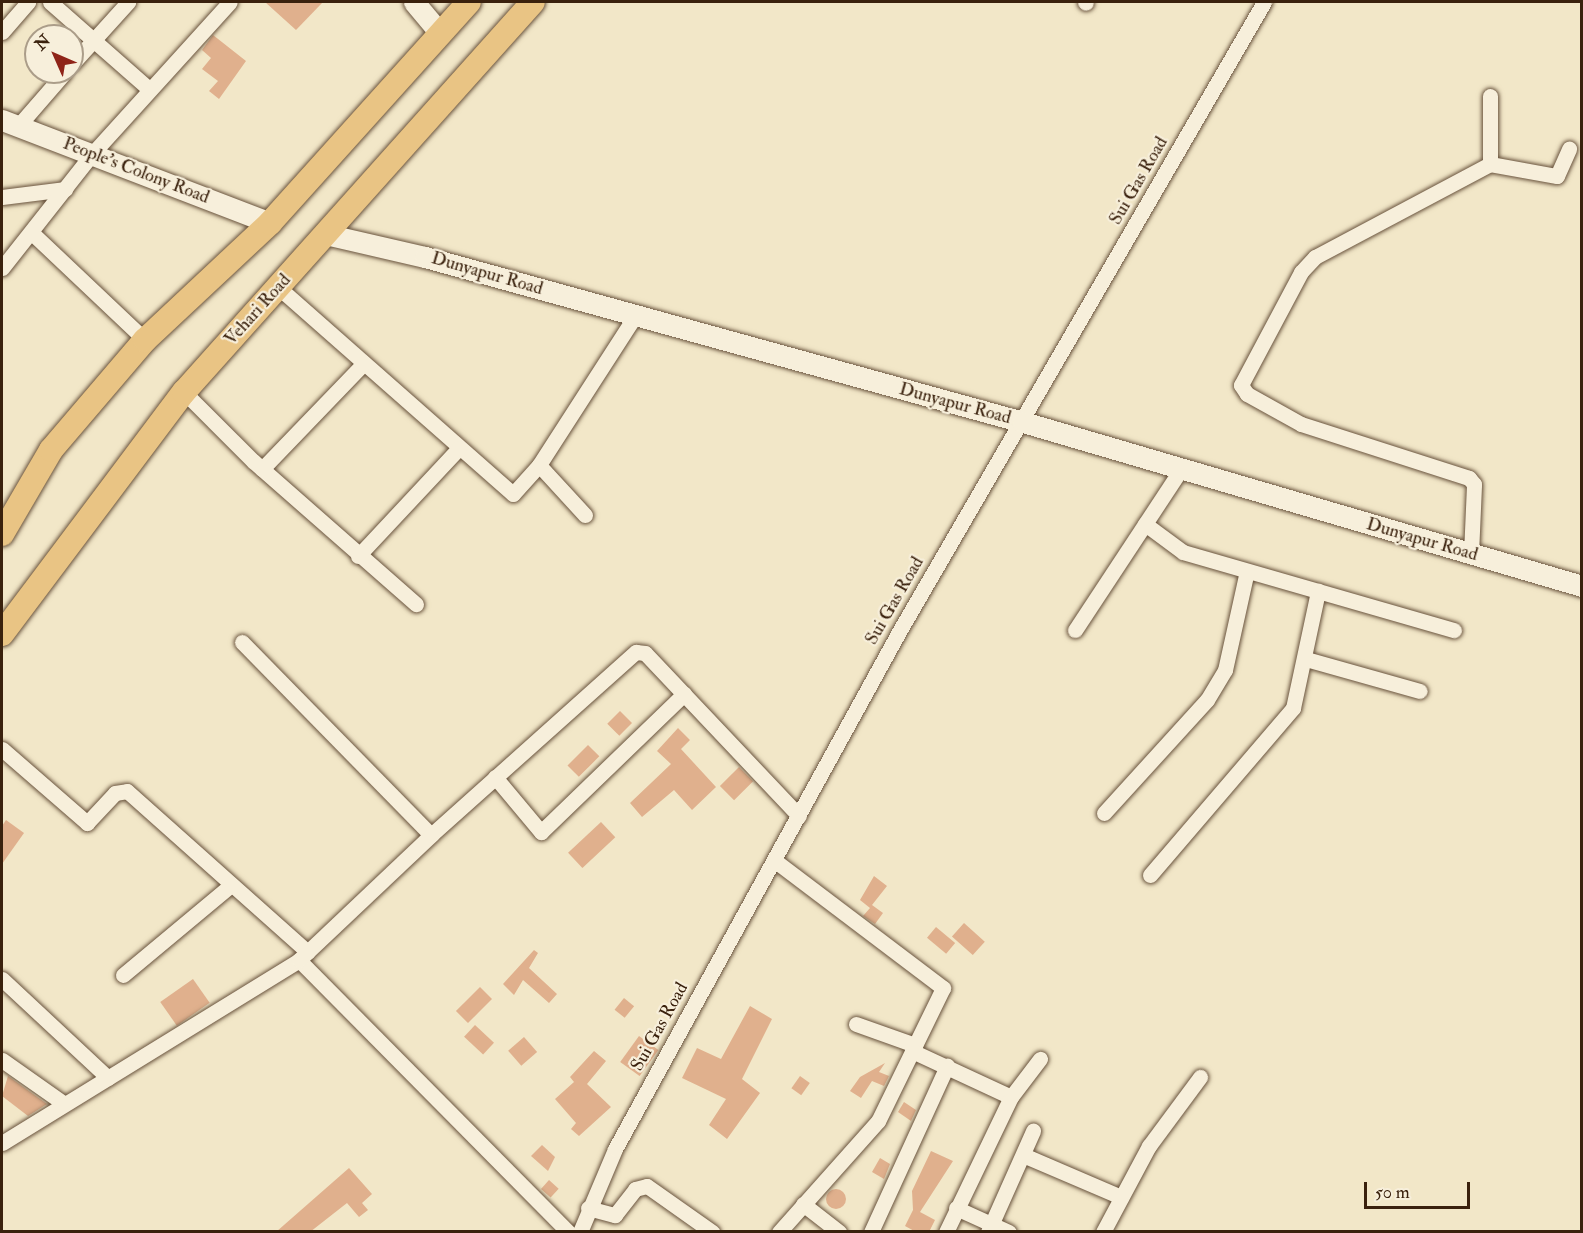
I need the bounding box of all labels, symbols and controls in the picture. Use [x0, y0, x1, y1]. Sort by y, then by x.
north arrow [24, 24, 84, 84]
text: N [31, 31, 55, 55]
street label: People's Colony Road [60, 133, 212, 209]
street label: Sui Gas Road [1105, 133, 1173, 229]
street label: Dunyapur Road [429, 248, 545, 300]
street label: Vehari Road [220, 270, 296, 350]
street label: Dunyapur Road [897, 379, 1013, 429]
street label: Dunyapur Road [1364, 514, 1480, 566]
street label: Sui Gas Road [861, 553, 929, 649]
street label: Sui Gas Road [627, 979, 693, 1075]
scale bar [1367, 1170, 1474, 1208]
text: 50 m [1375, 1181, 1410, 1204]

